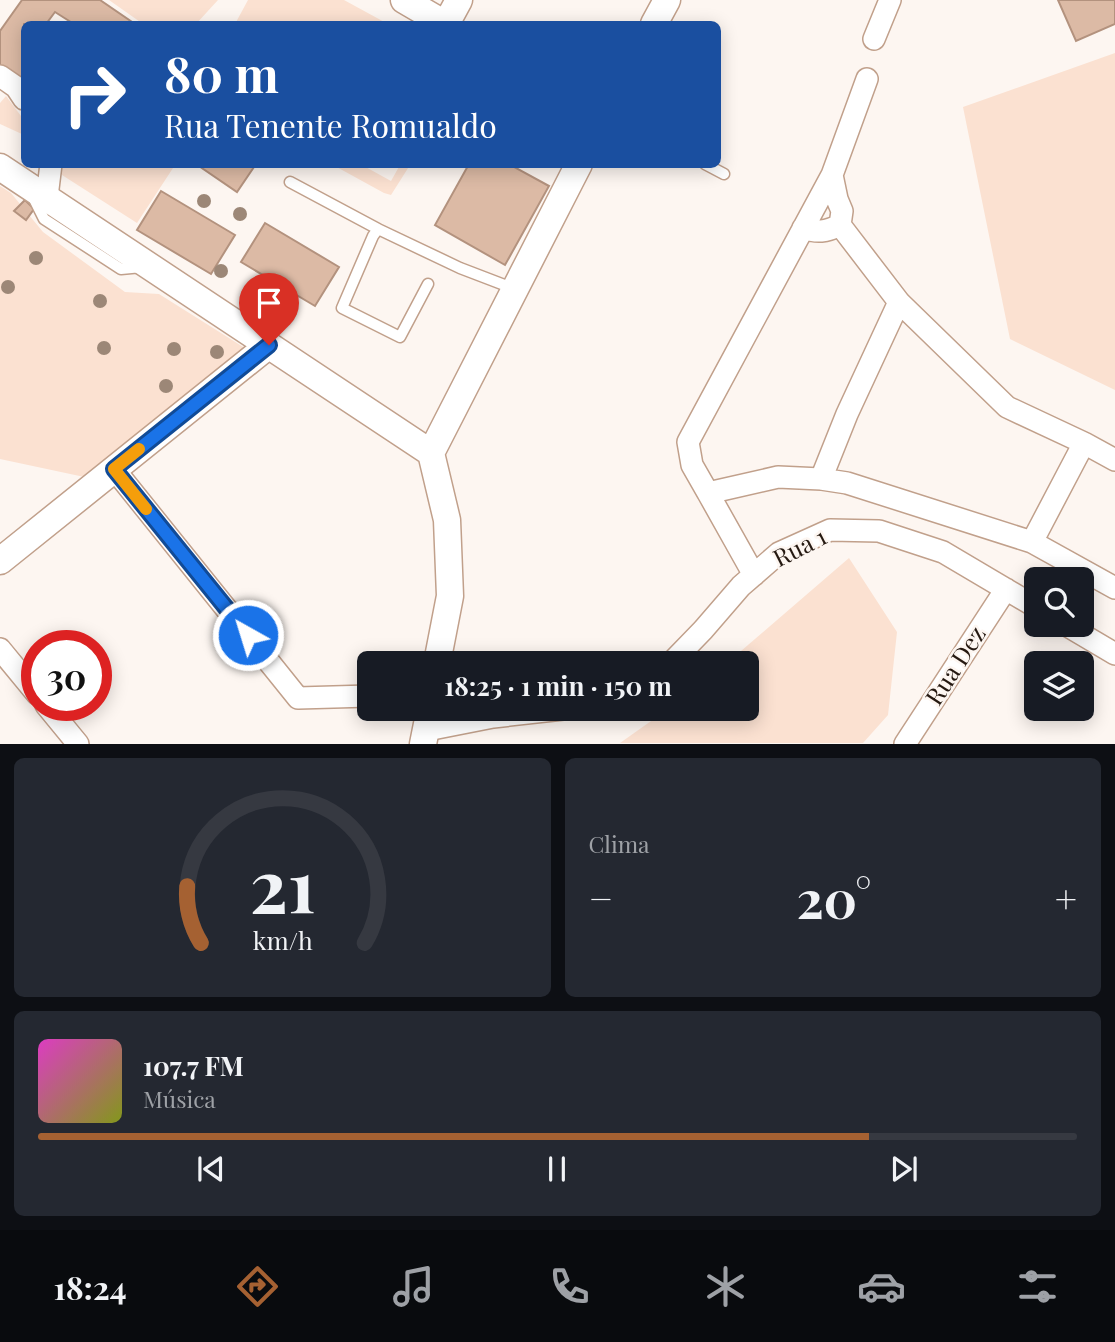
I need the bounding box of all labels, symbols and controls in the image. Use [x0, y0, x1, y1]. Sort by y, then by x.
text: 80 m [164, 40, 279, 105]
icon: right [49, 49, 140, 140]
text: Rua Tenente Romualdo [164, 103, 497, 146]
pin [239, 273, 299, 345]
icon: arrive [250, 284, 288, 322]
street label: Rua 1 [767, 519, 831, 573]
map controls [1024, 567, 1094, 721]
button: search [1024, 567, 1094, 637]
position arrow [211, 598, 285, 672]
street label: Rua Dez [917, 619, 992, 711]
speed limit sign: 30 [21, 630, 112, 721]
button: layers [1024, 651, 1094, 721]
text: 18:25 · 1 min · 150 m [444, 668, 672, 703]
text: Clima [589, 828, 650, 859]
text: 21 [249, 835, 315, 932]
text: 20° [796, 863, 871, 932]
text: − [589, 872, 613, 923]
text: + [1055, 872, 1077, 923]
text: km/h [252, 923, 313, 956]
text: 107.7 FM [143, 1048, 244, 1083]
text: Música [143, 1083, 216, 1114]
icon: previous [192, 1150, 230, 1188]
icon: pause [538, 1150, 576, 1188]
icon: next [885, 1150, 923, 1188]
icon: directions [233, 1262, 282, 1311]
icon: music [389, 1262, 438, 1311]
icon: phone [545, 1262, 594, 1311]
icon: climate [701, 1262, 750, 1311]
icon: car [857, 1262, 906, 1311]
icon: filters [1013, 1262, 1062, 1311]
text: 18:24 [53, 1265, 127, 1308]

